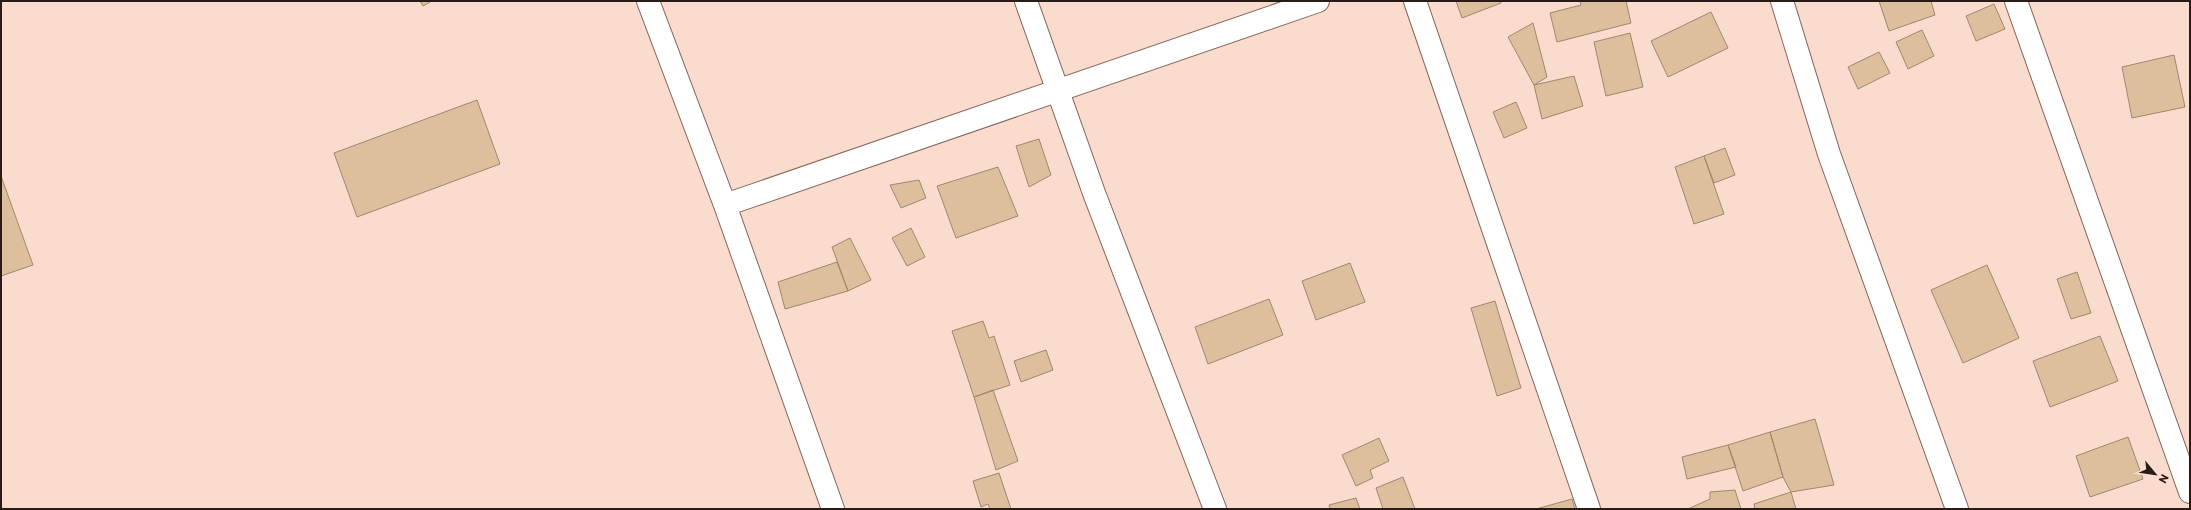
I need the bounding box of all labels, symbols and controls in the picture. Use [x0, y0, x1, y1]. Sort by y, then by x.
north arrow [2135, 454, 2175, 494]
text: N [2156, 472, 2172, 486]

